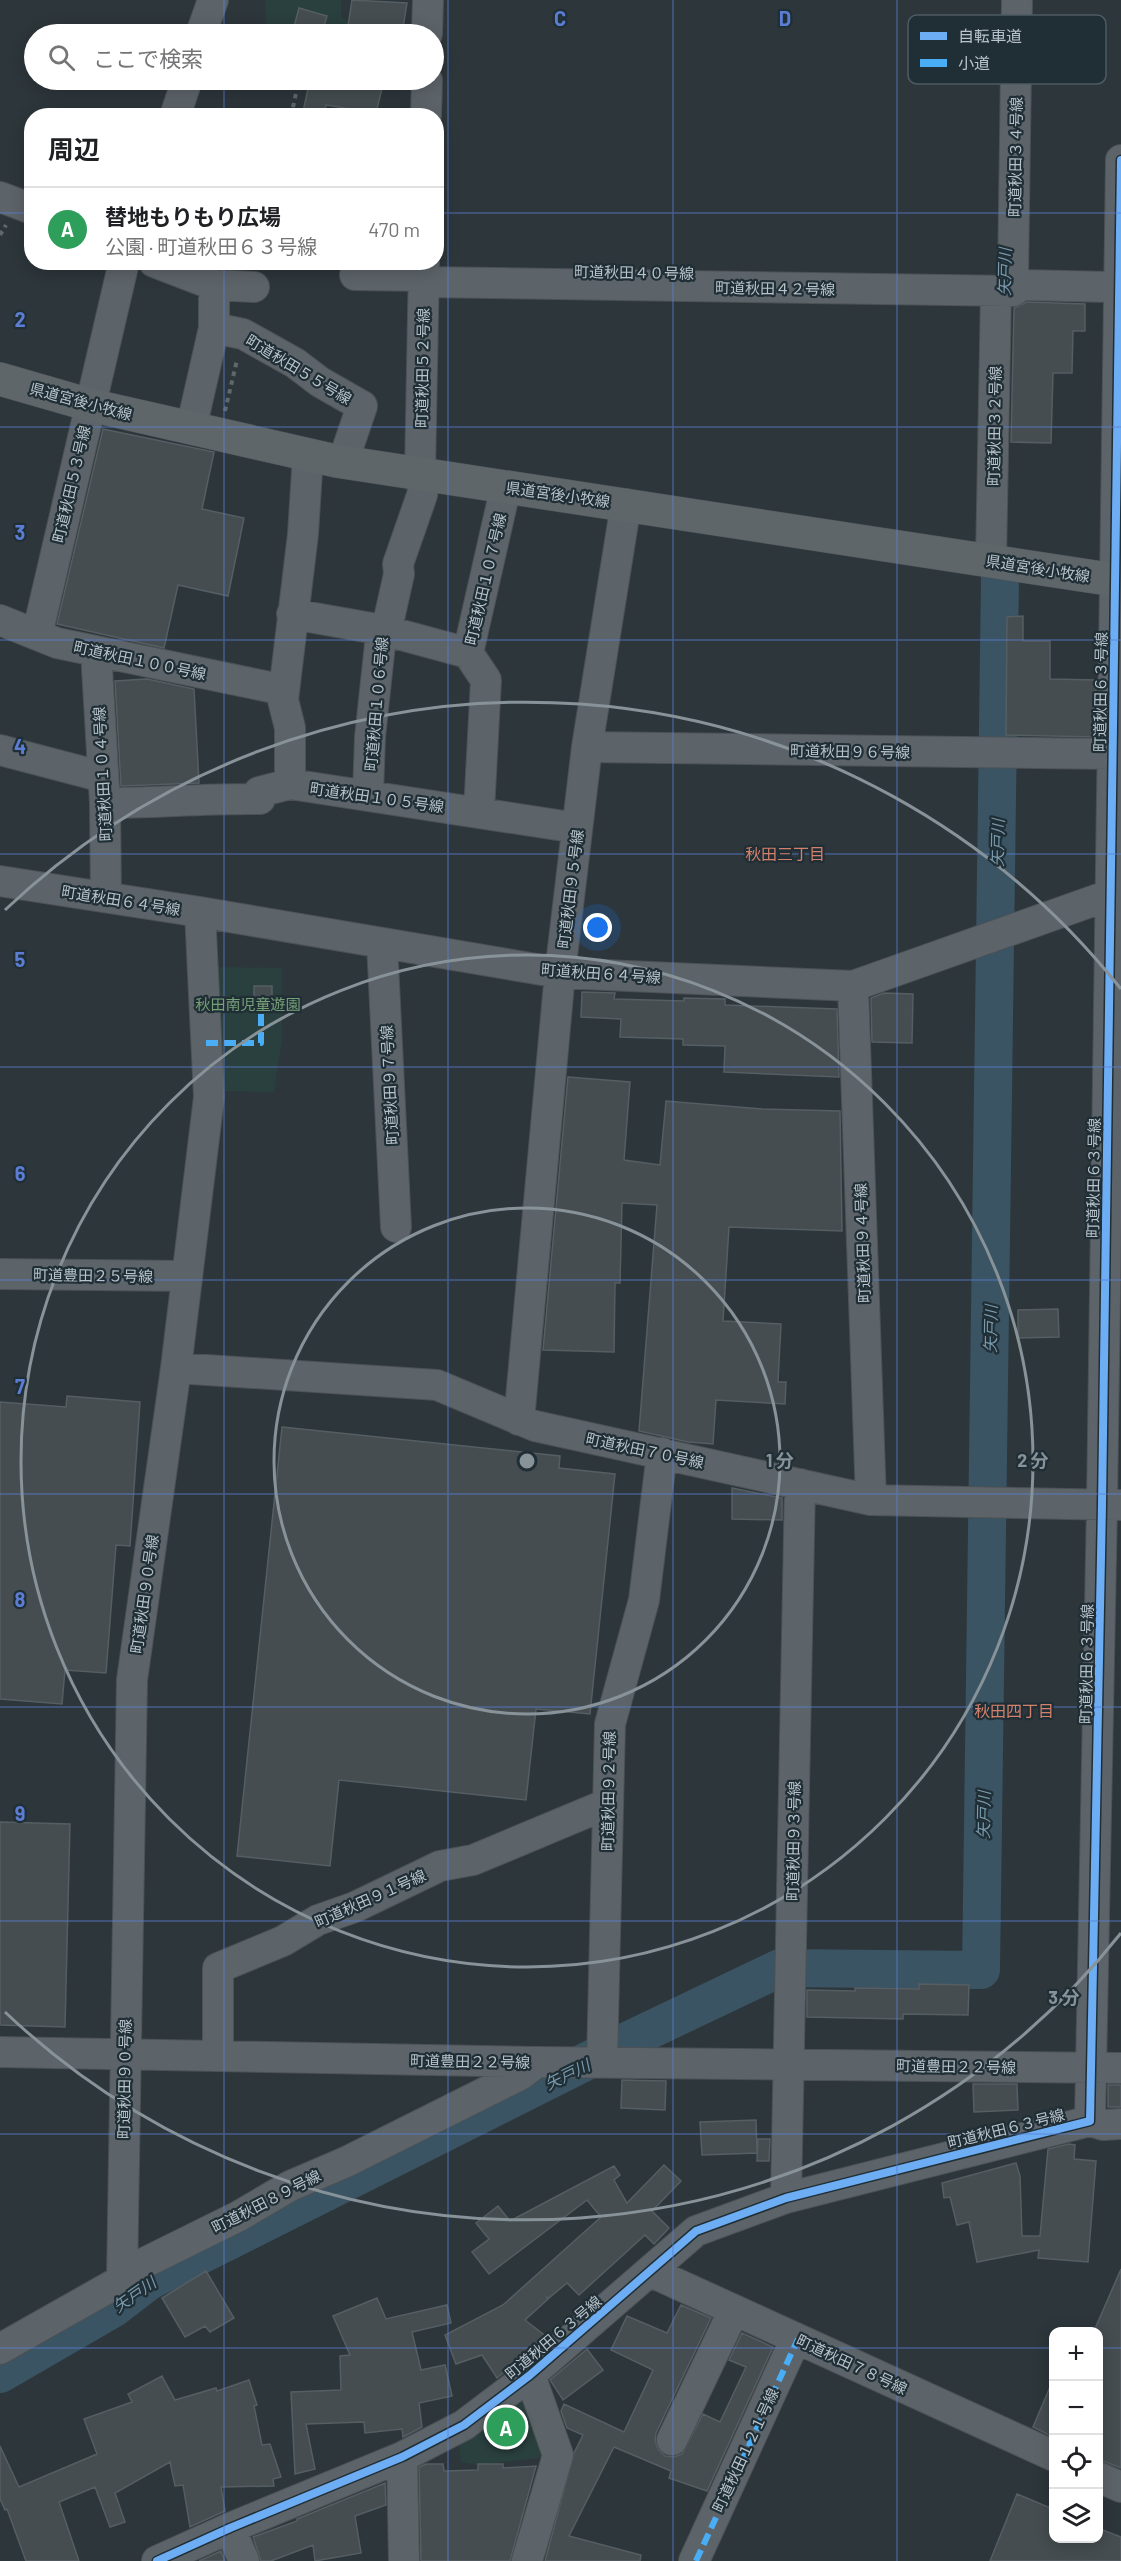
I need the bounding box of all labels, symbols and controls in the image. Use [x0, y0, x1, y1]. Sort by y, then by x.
text: C [554, 6, 566, 30]
text: D [779, 6, 791, 30]
legend [908, 15, 1106, 84]
search box [24, 24, 444, 90]
text: 自転車道 [958, 26, 1022, 45]
icon: search [45, 41, 78, 74]
text: ここで検索 [93, 45, 203, 71]
text: 小道 [958, 53, 990, 72]
street label: 町道秋田３４号線 [1005, 97, 1025, 217]
text: 周辺 [48, 133, 100, 164]
text: 替地もりもり広場 [105, 203, 281, 229]
text: A [61, 217, 74, 241]
text: 470 m [368, 217, 420, 241]
text: 公園 · 町道秋田６３号線 [105, 234, 317, 258]
water label: 矢戸川 [994, 246, 1014, 296]
street label: 町道秋田４０号線 [574, 262, 694, 282]
street label: 町道秋田４２号線 [715, 278, 835, 298]
text: 2 [14, 307, 26, 331]
street label: 町道秋田５２号線 [412, 308, 432, 428]
street label: 町道秋田５５号線 [243, 330, 355, 408]
street label: 町道秋田３２号線 [984, 366, 1004, 486]
street label: 県道宮後小牧線 [28, 379, 134, 423]
street label: 町道秋田５３号線 [49, 424, 93, 544]
street label: 県道宮後小牧線 [505, 478, 611, 510]
street label: 町道秋田１０７号線 [461, 511, 509, 647]
text: 3 [15, 520, 25, 544]
street label: 県道宮後小牧線 [985, 551, 1091, 585]
street label: 町道秋田６３号線 [1090, 632, 1110, 752]
street label: 町道秋田１０６号線 [361, 636, 391, 772]
street label: 町道秋田１００号線 [72, 637, 208, 683]
street label: 町道秋田１０４号線 [89, 706, 115, 842]
text: 4 [14, 734, 26, 758]
street label: 町道秋田９６号線 [790, 741, 910, 761]
street label: 町道秋田１０５号線 [309, 779, 445, 815]
water label: 矢戸川 [987, 817, 1007, 867]
street label: 町道秋田９５号線 [554, 828, 586, 950]
district label: 秋田三丁目 [745, 844, 825, 863]
street label: 町道秋田６４号線 [60, 882, 182, 918]
your location [583, 913, 612, 942]
text: 5 [15, 947, 26, 971]
street label: 町道秋田６４号線 [541, 960, 661, 986]
park label: 秋田南児童遊園 [195, 995, 301, 1013]
street label: 町道秋田９７号線 [377, 1025, 401, 1145]
street label: 町道秋田６３号線 [1083, 1118, 1103, 1238]
text: 6 [15, 1161, 26, 1185]
street label: 町道秋田９４号線 [851, 1183, 873, 1303]
street label: 町道豊田２５号線 [33, 1265, 153, 1285]
water label: 矢戸川 [980, 1303, 1000, 1353]
text: 7 [15, 1374, 25, 1398]
street label: 町道秋田７０号線 [584, 1429, 706, 1471]
text: 1 分 [766, 1449, 794, 1471]
text: 2 分 [1017, 1449, 1049, 1471]
centre of rings [517, 1451, 537, 1471]
street label: 町道秋田９０号線 [127, 1533, 161, 1655]
text: 8 [15, 1587, 26, 1611]
street label: 町道秋田６３号線 [1076, 1604, 1096, 1724]
district label: 秋田四丁目 [974, 1701, 1054, 1720]
street label: 町道秋田９２号線 [598, 1731, 618, 1851]
street label: 町道秋田９３号線 [783, 1781, 803, 1901]
water label: 矢戸川 [973, 1789, 993, 1839]
text: 9 [15, 1801, 25, 1825]
street label: 町道秋田９１号線 [312, 1865, 428, 1931]
text: 3 分 [1048, 1986, 1080, 2008]
street label: 町道秋田９０号線 [114, 2019, 134, 2139]
street label: 町道豊田２２号線 [410, 2051, 530, 2071]
water label: 矢戸川 [541, 2054, 595, 2093]
street label: 町道豊田２２号線 [896, 2056, 1016, 2076]
street label: 町道秋田６３号線 [946, 2105, 1066, 2151]
street label: 町道秋田８９号線 [208, 2166, 324, 2236]
water label: 矢戸川 [109, 2271, 161, 2316]
street label: 町道秋田６３号線 [501, 2292, 605, 2382]
map controls [1049, 2327, 1103, 2543]
button: + [1049, 2327, 1103, 2381]
street label: 町道秋田７８号線 [794, 2330, 910, 2398]
button: − [1049, 2381, 1103, 2435]
street label: 町道秋田１２１号線 [708, 2385, 782, 2515]
pin: A [486, 2404, 526, 2450]
button: locate [1049, 2435, 1103, 2489]
button: layers [1049, 2489, 1103, 2543]

